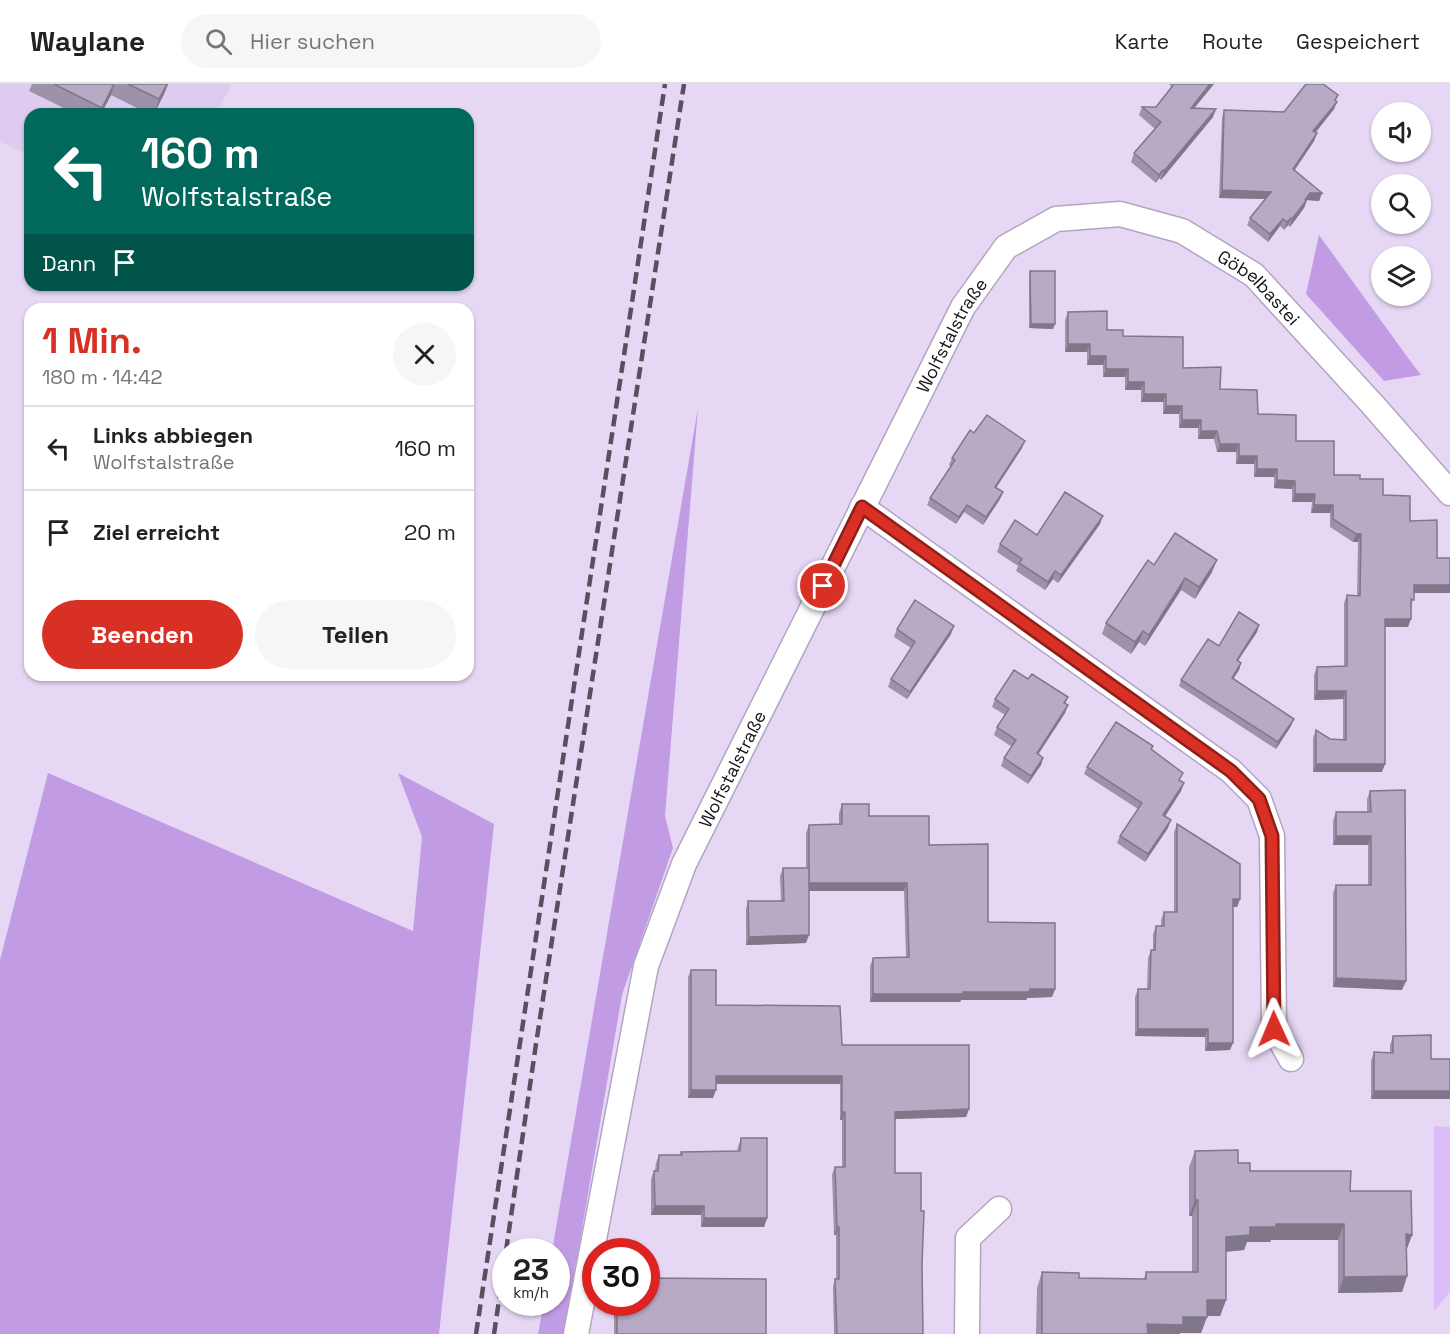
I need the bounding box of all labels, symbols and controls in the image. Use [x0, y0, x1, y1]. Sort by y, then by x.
search box [181, 14, 601, 68]
text: Waylane [30, 23, 145, 59]
icon: search [202, 25, 235, 58]
text: Hier suchen [250, 27, 375, 55]
text: Karte [1115, 28, 1169, 55]
text: Route [1202, 28, 1263, 55]
text: Gespeichert [1296, 28, 1420, 55]
map controls [1371, 102, 1431, 306]
button: sound [1371, 102, 1431, 162]
text: 160 m [141, 127, 260, 180]
icon: left [42, 132, 120, 210]
button: search [1371, 174, 1431, 234]
text: Wolfstalstraße [141, 179, 332, 214]
street label: Göbelbastei [1214, 244, 1305, 330]
icon: arrive [108, 246, 141, 279]
button: layers [1371, 246, 1431, 306]
text: Dann [42, 249, 96, 277]
street label: Wolfstalstraße [911, 273, 992, 396]
text: 1 Min. [42, 318, 142, 364]
button: close [393, 323, 456, 386]
text: 180 m · 14:42 [42, 364, 162, 390]
text: Links abbiegen [93, 421, 253, 449]
icon: left [42, 432, 75, 465]
text: 160 m [395, 434, 456, 462]
text: Wolfstalstraße [93, 449, 235, 475]
icon: arrive [42, 516, 75, 549]
text: Ziel erreicht [93, 518, 220, 546]
text: 20 m [404, 518, 456, 546]
pin [797, 560, 848, 611]
icon: arrive [806, 569, 839, 602]
button: Beenden [42, 600, 243, 669]
button: Teilen [255, 600, 456, 669]
street label: Wolfstalstraße [693, 707, 771, 831]
position arrow [1242, 997, 1306, 1061]
speed limit sign: 30 [582, 1238, 660, 1316]
text: 23 [513, 1250, 549, 1289]
text: km/h [513, 1283, 549, 1302]

